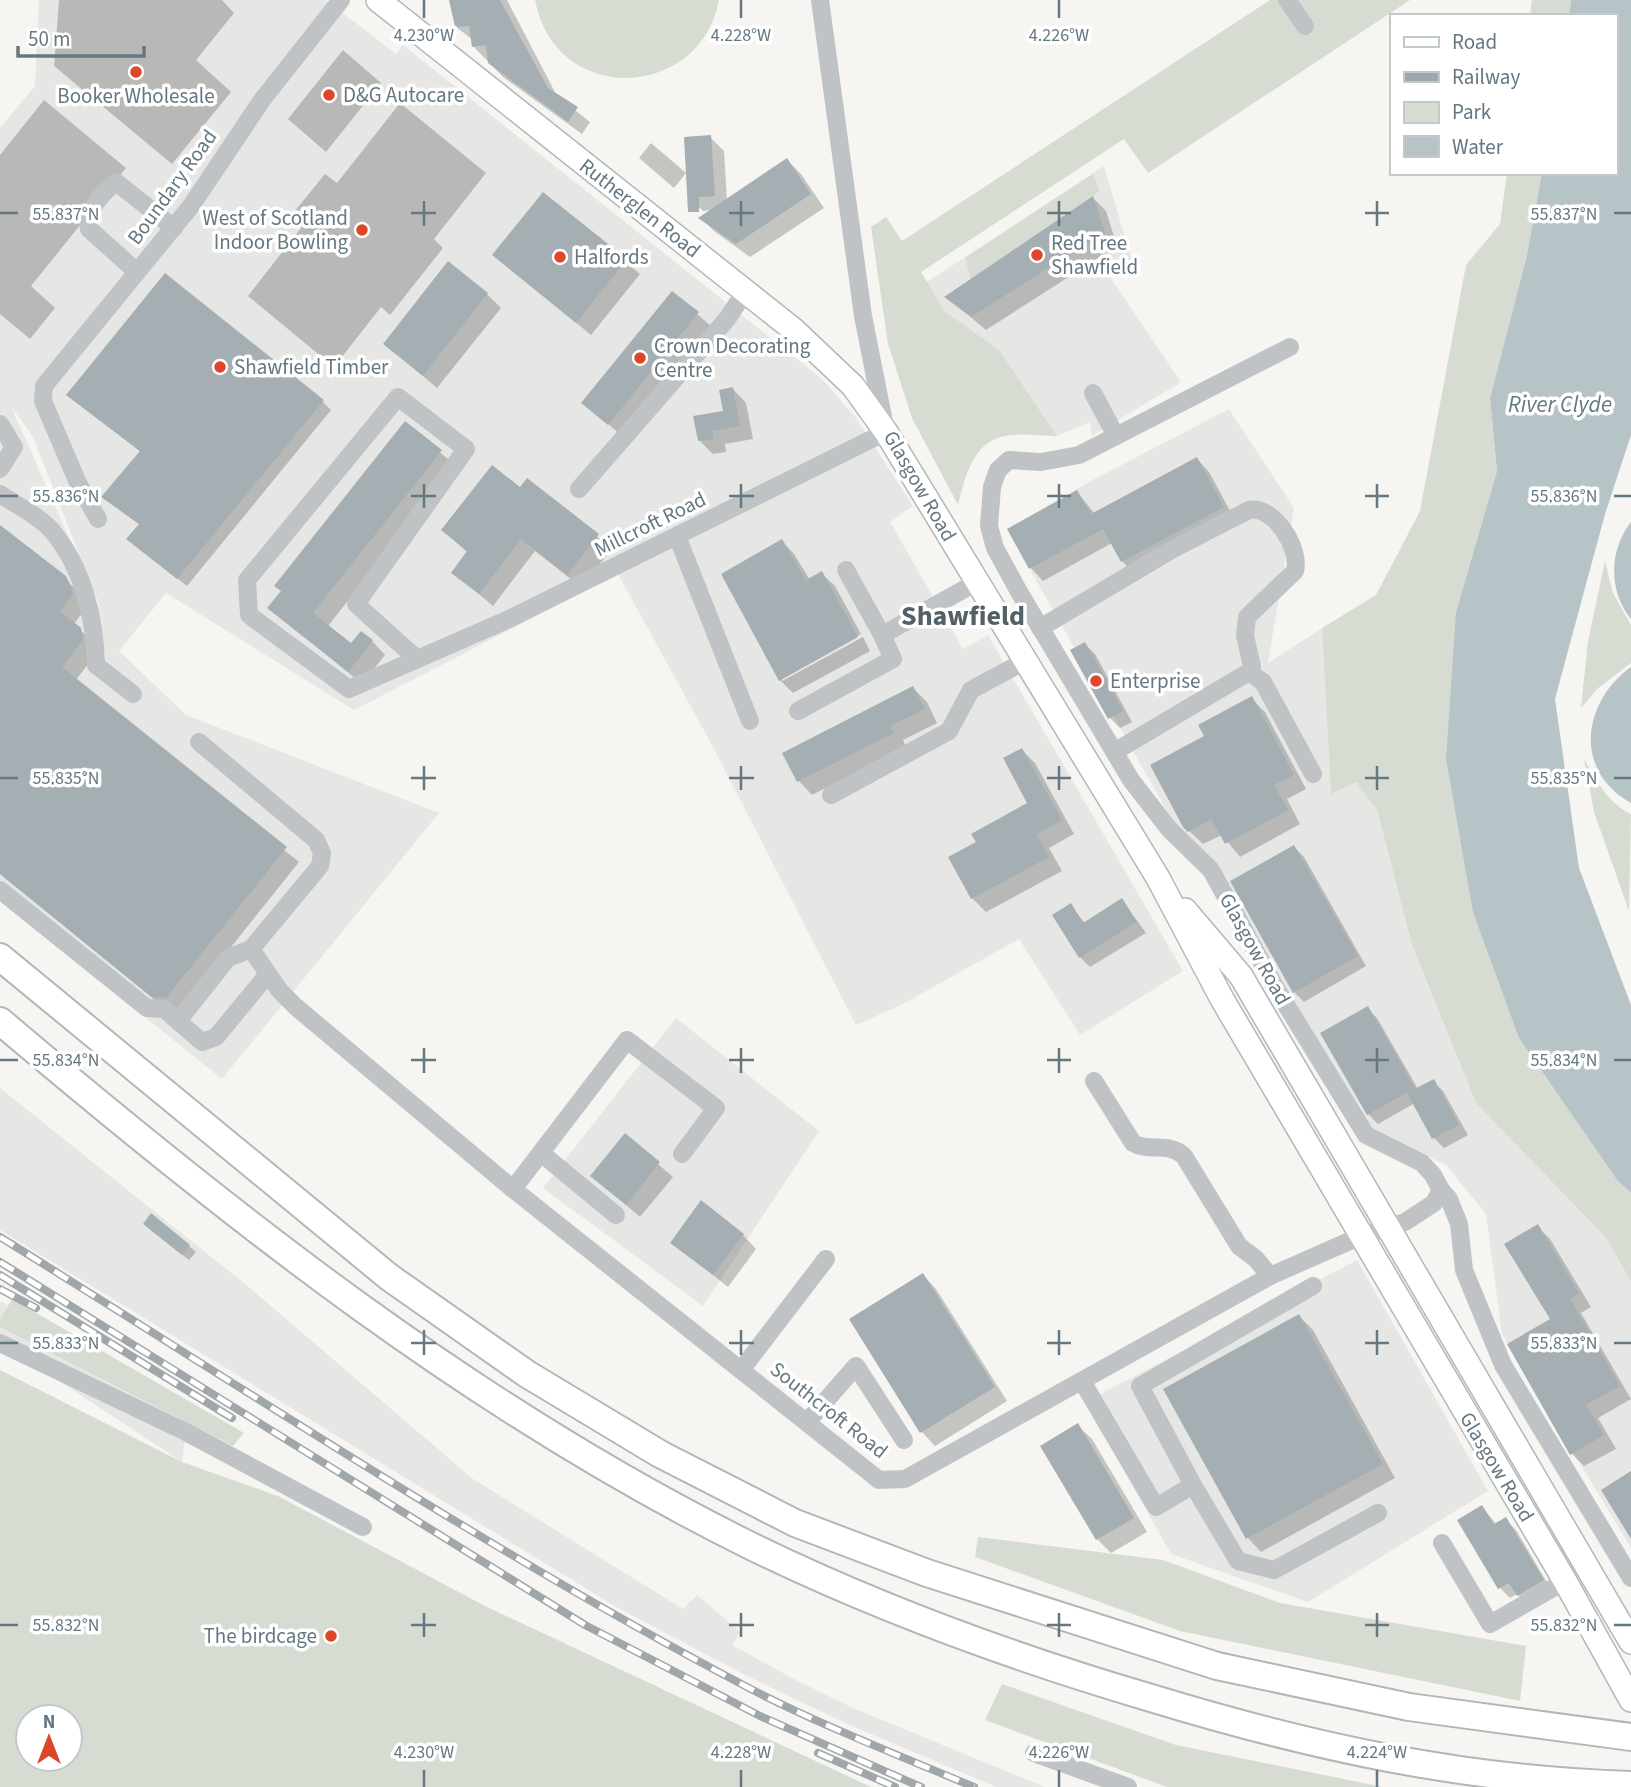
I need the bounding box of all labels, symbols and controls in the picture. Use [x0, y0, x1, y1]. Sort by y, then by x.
scale bar [18, 14, 144, 58]
legend [1390, 14, 1617, 175]
text: 4.230°W [394, 23, 454, 48]
text: 4.228°W [711, 23, 771, 48]
text: 4.226°W [1029, 23, 1089, 48]
text: 50 m [28, 24, 70, 54]
text: Road [1452, 27, 1497, 57]
text: Railway [1452, 62, 1520, 92]
marker: Booker Wholesale [128, 64, 144, 80]
place label: D&G Autocare [343, 80, 464, 110]
place label: Booker Wholesale [57, 81, 215, 111]
marker: D&G Autocare [321, 87, 337, 103]
text: Park [1452, 97, 1492, 127]
street label: Boundary Road [120, 123, 224, 251]
text: Water [1452, 132, 1504, 162]
street label: Rutherglen Road [573, 151, 707, 265]
text: 55.837°N [33, 202, 99, 227]
text: 55.837°N [1531, 202, 1597, 227]
place label: West of Scotland Indoor Bowling [202, 203, 348, 257]
marker: West of Scotland Indoor Bowling [354, 222, 370, 238]
place label: Red Tree Shawfield [1051, 228, 1138, 282]
place label: Halfords [574, 242, 649, 272]
marker: Red Tree Shawfield [1029, 247, 1045, 263]
marker: Halfords [552, 249, 568, 265]
place label: Crown Decorating Centre [654, 331, 811, 385]
marker: Crown Decorating Centre [632, 350, 648, 366]
place label: Shawfield Timber [234, 352, 389, 382]
marker: Shawfield Timber [212, 359, 228, 375]
water label: River Clyde [1508, 388, 1612, 421]
street label: Glasgow Road [876, 425, 964, 547]
text: 55.836°N [33, 484, 99, 509]
street label: Millcroft Road [589, 484, 711, 564]
text: 55.836°N [1531, 484, 1597, 509]
district label: Shawfield [901, 596, 1025, 636]
place label: Enterprise [1110, 666, 1200, 696]
marker: Enterprise [1088, 673, 1104, 689]
text: 55.835°N [33, 766, 99, 791]
text: 55.835°N [1531, 766, 1597, 791]
street label: Glasgow Road [1212, 888, 1298, 1010]
text: 55.834°N [33, 1048, 99, 1073]
text: 55.834°N [1531, 1048, 1597, 1073]
text: 55.833°N [33, 1331, 99, 1356]
text: 55.833°N [1531, 1331, 1597, 1356]
street label: Southcroft Road [764, 1354, 894, 1466]
street label: Glasgow Road [1452, 1406, 1542, 1528]
text: 55.832°N [33, 1613, 99, 1638]
text: 55.832°N [1531, 1613, 1597, 1638]
place label: The birdcage [204, 1621, 317, 1651]
marker: The birdcage [323, 1628, 339, 1644]
north arrow [14, 1703, 84, 1773]
text: N [43, 1709, 55, 1736]
text: 4.230°W [394, 1740, 454, 1765]
text: 4.228°W [711, 1740, 771, 1765]
text: 4.226°W [1029, 1740, 1089, 1765]
text: 4.224°W [1347, 1740, 1407, 1765]

